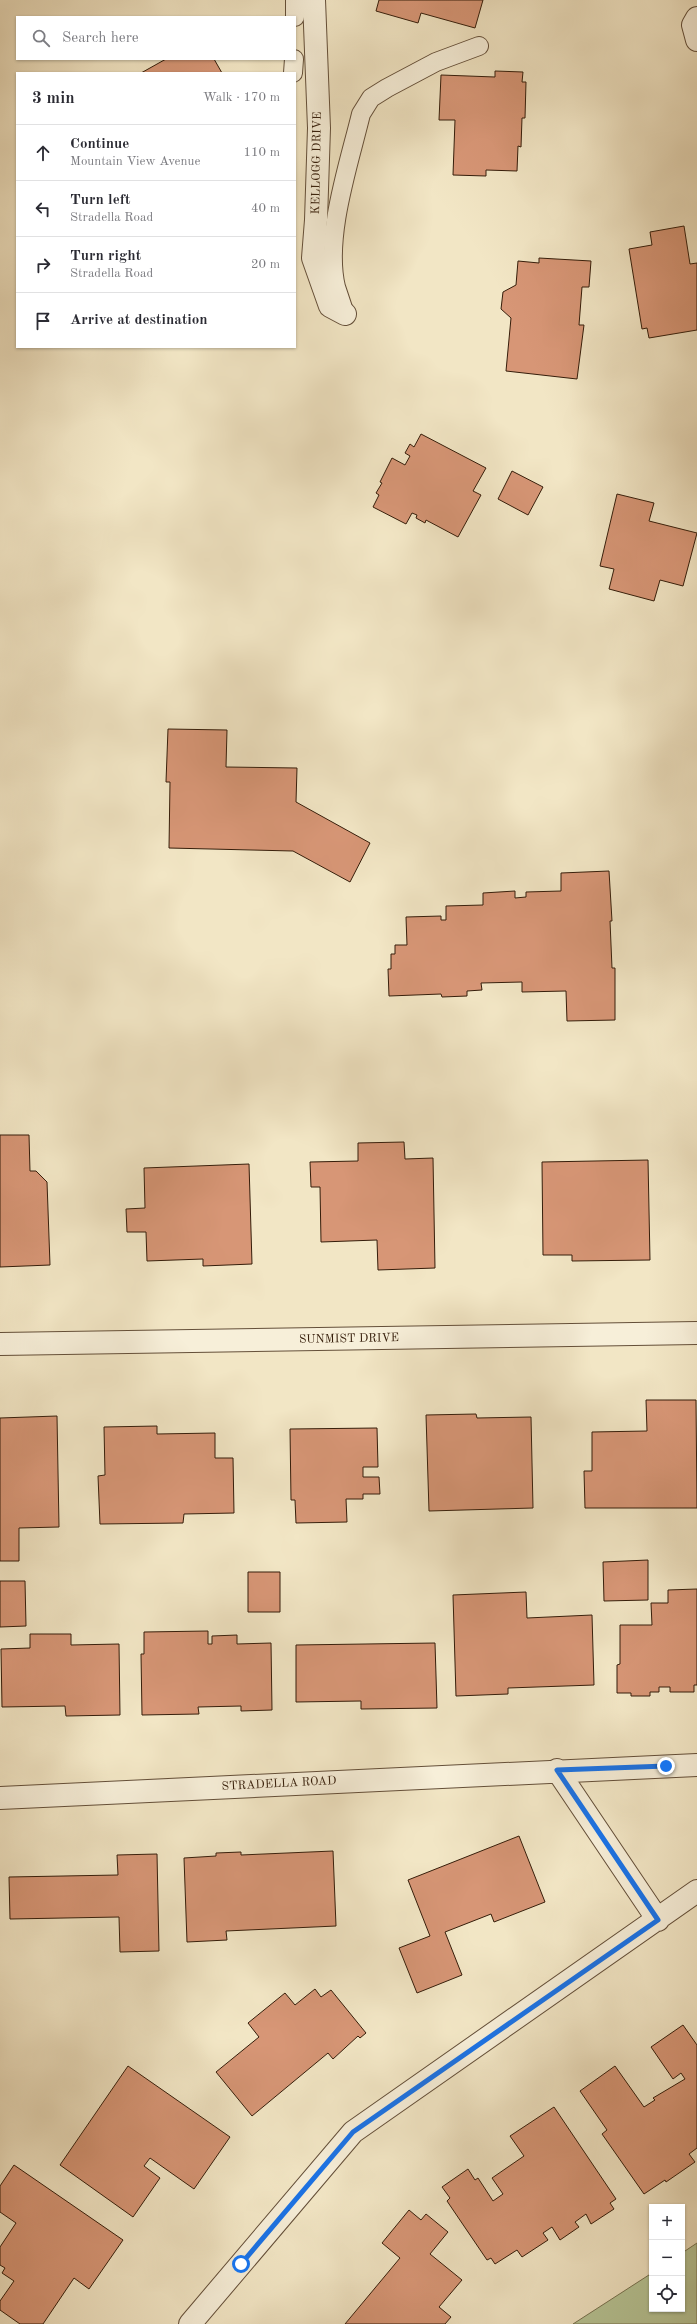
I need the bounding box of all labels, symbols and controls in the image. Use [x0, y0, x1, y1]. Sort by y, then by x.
search box [16, 16, 296, 60]
icon: search [30, 27, 52, 49]
text: Search here [62, 31, 139, 46]
text: 3 min [32, 90, 75, 107]
text: Walk · 170 m [203, 91, 280, 104]
street label: KELLOGG DRIVE [310, 112, 324, 214]
text: Continue [70, 137, 129, 152]
icon: ahead [32, 142, 54, 164]
text: 110 m [243, 146, 280, 159]
text: Mountain View Avenue [70, 155, 200, 168]
text: Turn left [70, 193, 130, 208]
icon: left [32, 198, 54, 220]
text: 40 m [251, 202, 280, 215]
text: Stradella Road [70, 211, 153, 224]
text: Turn right [70, 249, 141, 264]
icon: right [32, 254, 54, 276]
text: 20 m [251, 258, 280, 271]
text: Stradella Road [70, 267, 153, 280]
icon: arrive [32, 310, 54, 332]
text: Arrive at destination [70, 313, 208, 328]
street label: SUNMIST DRIVE [299, 1332, 399, 1346]
route end [657, 1757, 675, 1775]
street label: STRADELLA ROAD [221, 1775, 337, 1793]
map controls [649, 2204, 685, 2312]
button: + [649, 2204, 685, 2240]
button: − [649, 2240, 685, 2276]
route start [232, 2255, 250, 2273]
button: locate [649, 2276, 685, 2312]

